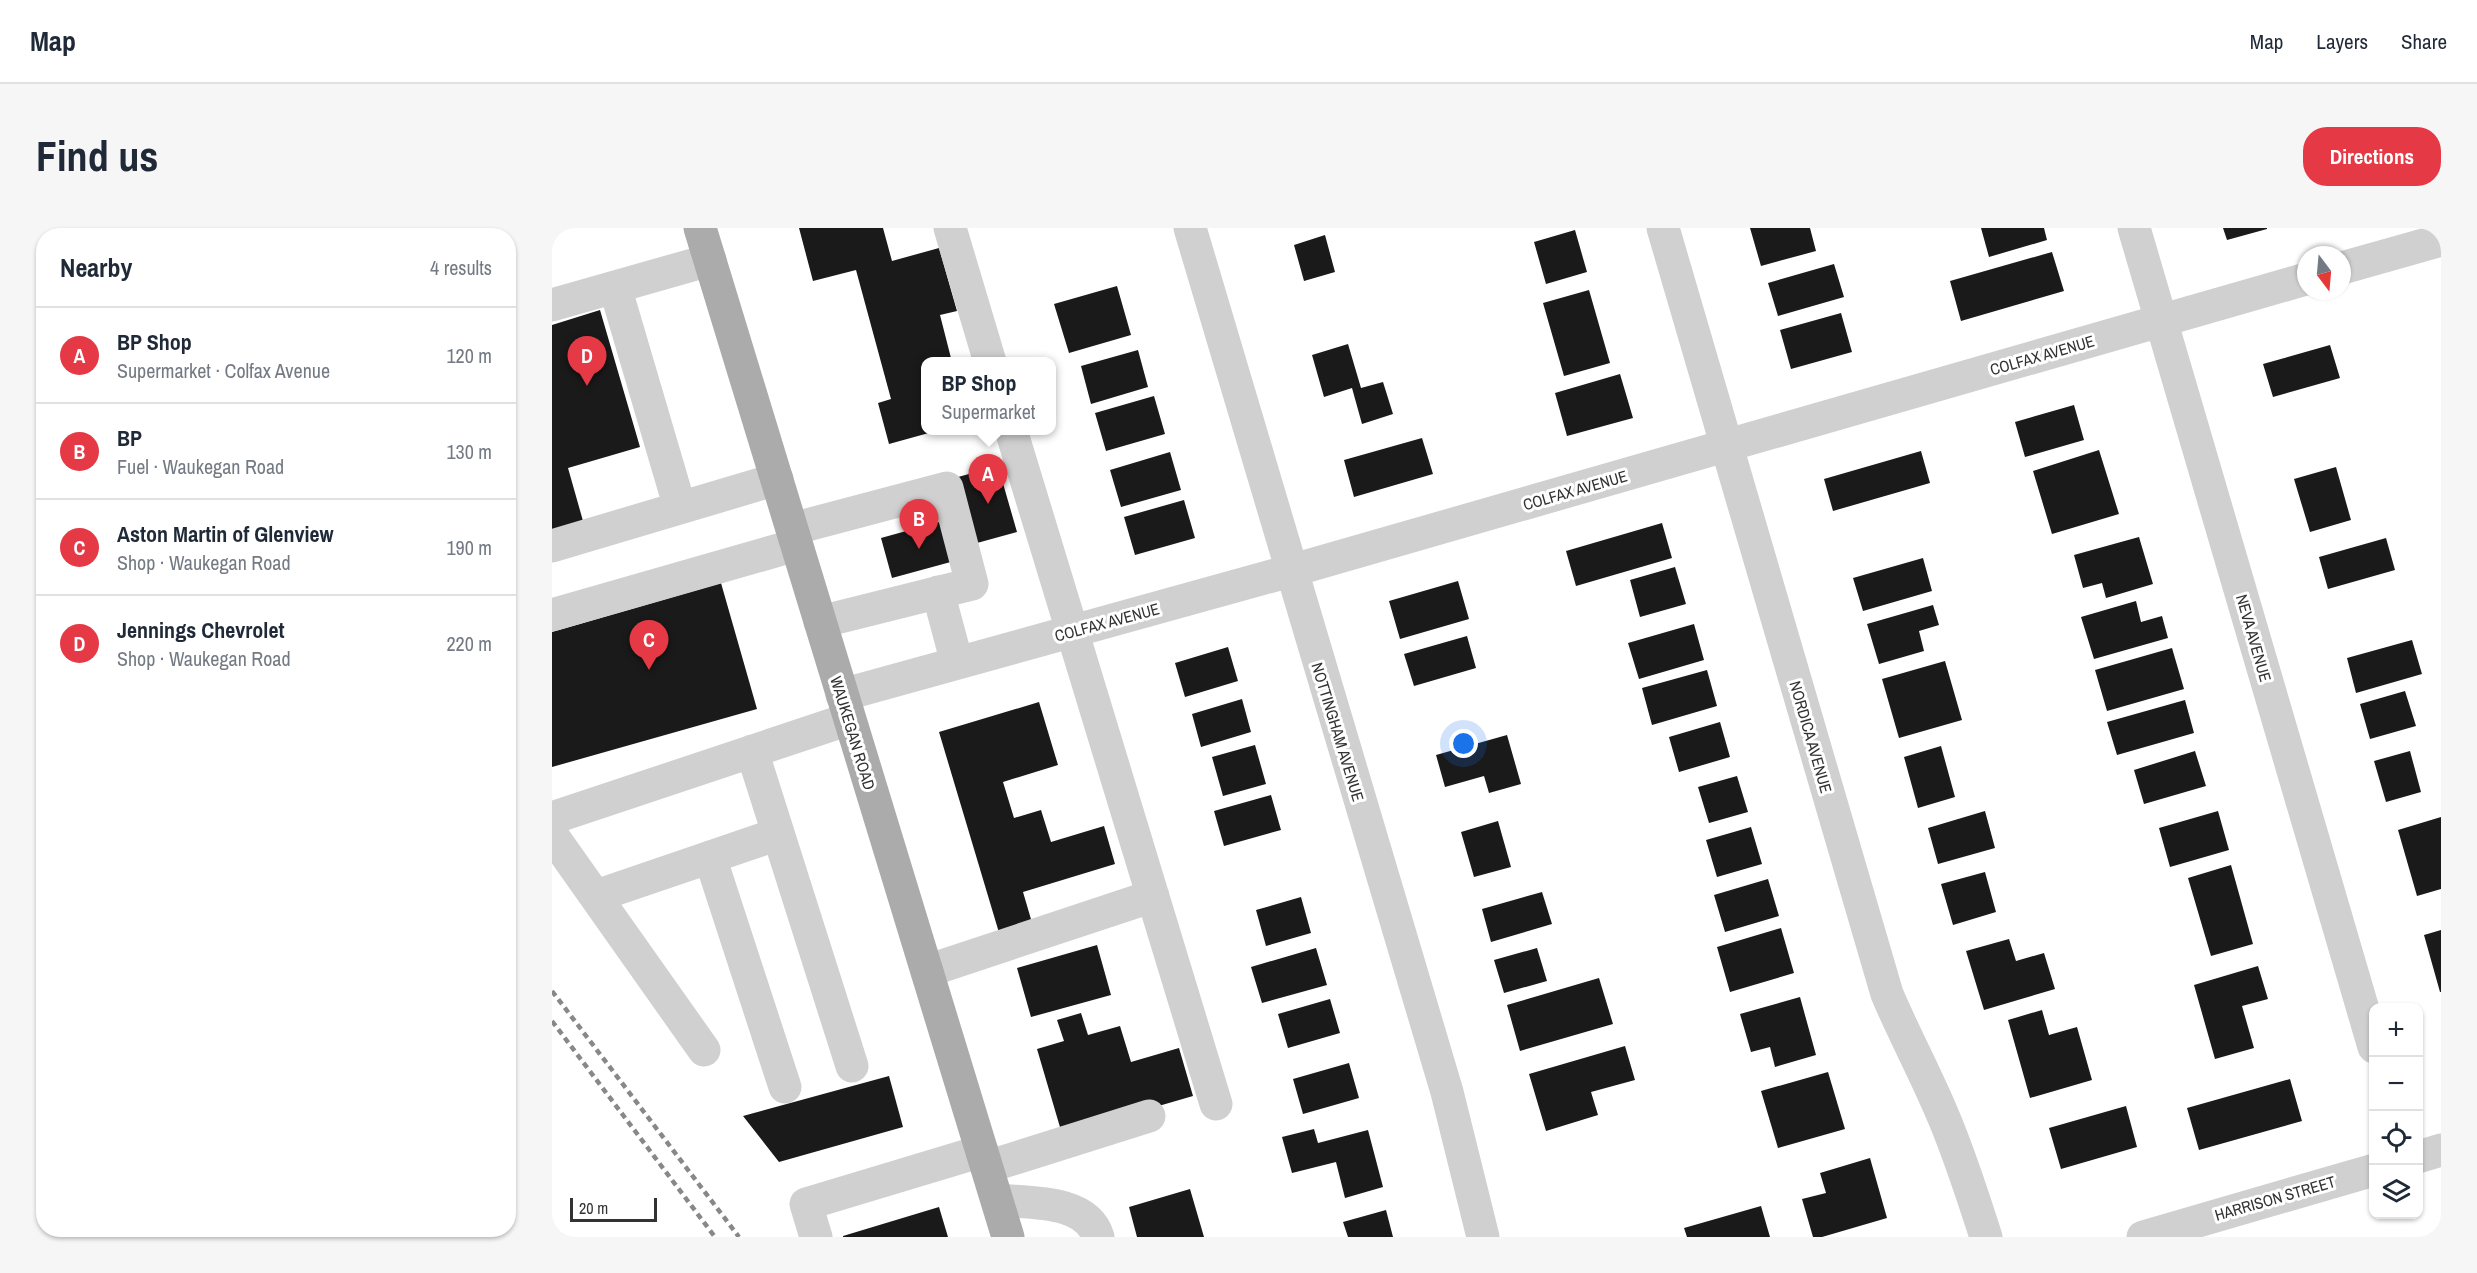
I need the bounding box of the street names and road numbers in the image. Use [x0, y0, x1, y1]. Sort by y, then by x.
street label: COLFAX AVENUE [1987, 330, 2097, 380]
street label: COLFAX AVENUE [1520, 465, 1630, 515]
street label: NEVA AVENUE [2231, 592, 2277, 684]
street label: COLFAX AVENUE [1052, 597, 1162, 647]
street label: NOTTINGHAM AVENUE [1306, 660, 1370, 804]
street label: WAUKEGAN ROAD [825, 674, 881, 792]
street label: NORDICA AVENUE [1784, 678, 1838, 796]
street label: HARRISON STREET [2212, 1170, 2338, 1226]

